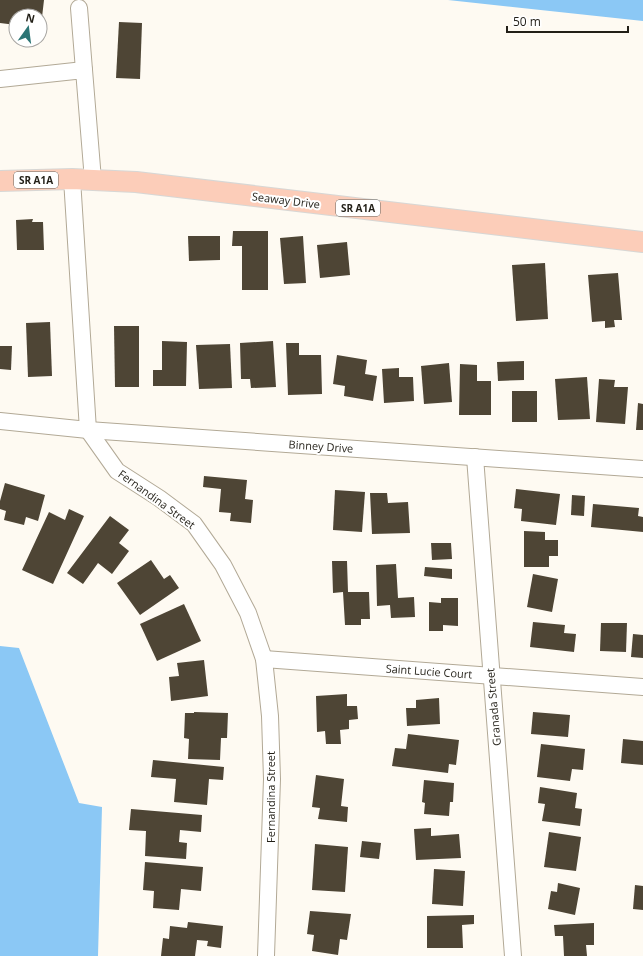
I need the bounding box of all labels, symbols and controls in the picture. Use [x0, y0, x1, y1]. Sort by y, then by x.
north arrow [8, 8, 48, 48]
scale bar [507, 8, 628, 34]
text: N [24, 9, 37, 26]
text: 50 m [513, 13, 541, 30]
road number: SR A1A [14, 172, 58, 188]
street label: Seaway Drive [251, 188, 321, 212]
road number: SR A1A [336, 200, 380, 216]
street label: Binney Drive [288, 436, 354, 456]
street label: Fernandina Street [115, 466, 199, 532]
street label: Saint Lucie Court [385, 660, 473, 682]
street label: Granada Street [482, 667, 504, 746]
street label: Fernandina Street [263, 751, 278, 843]

